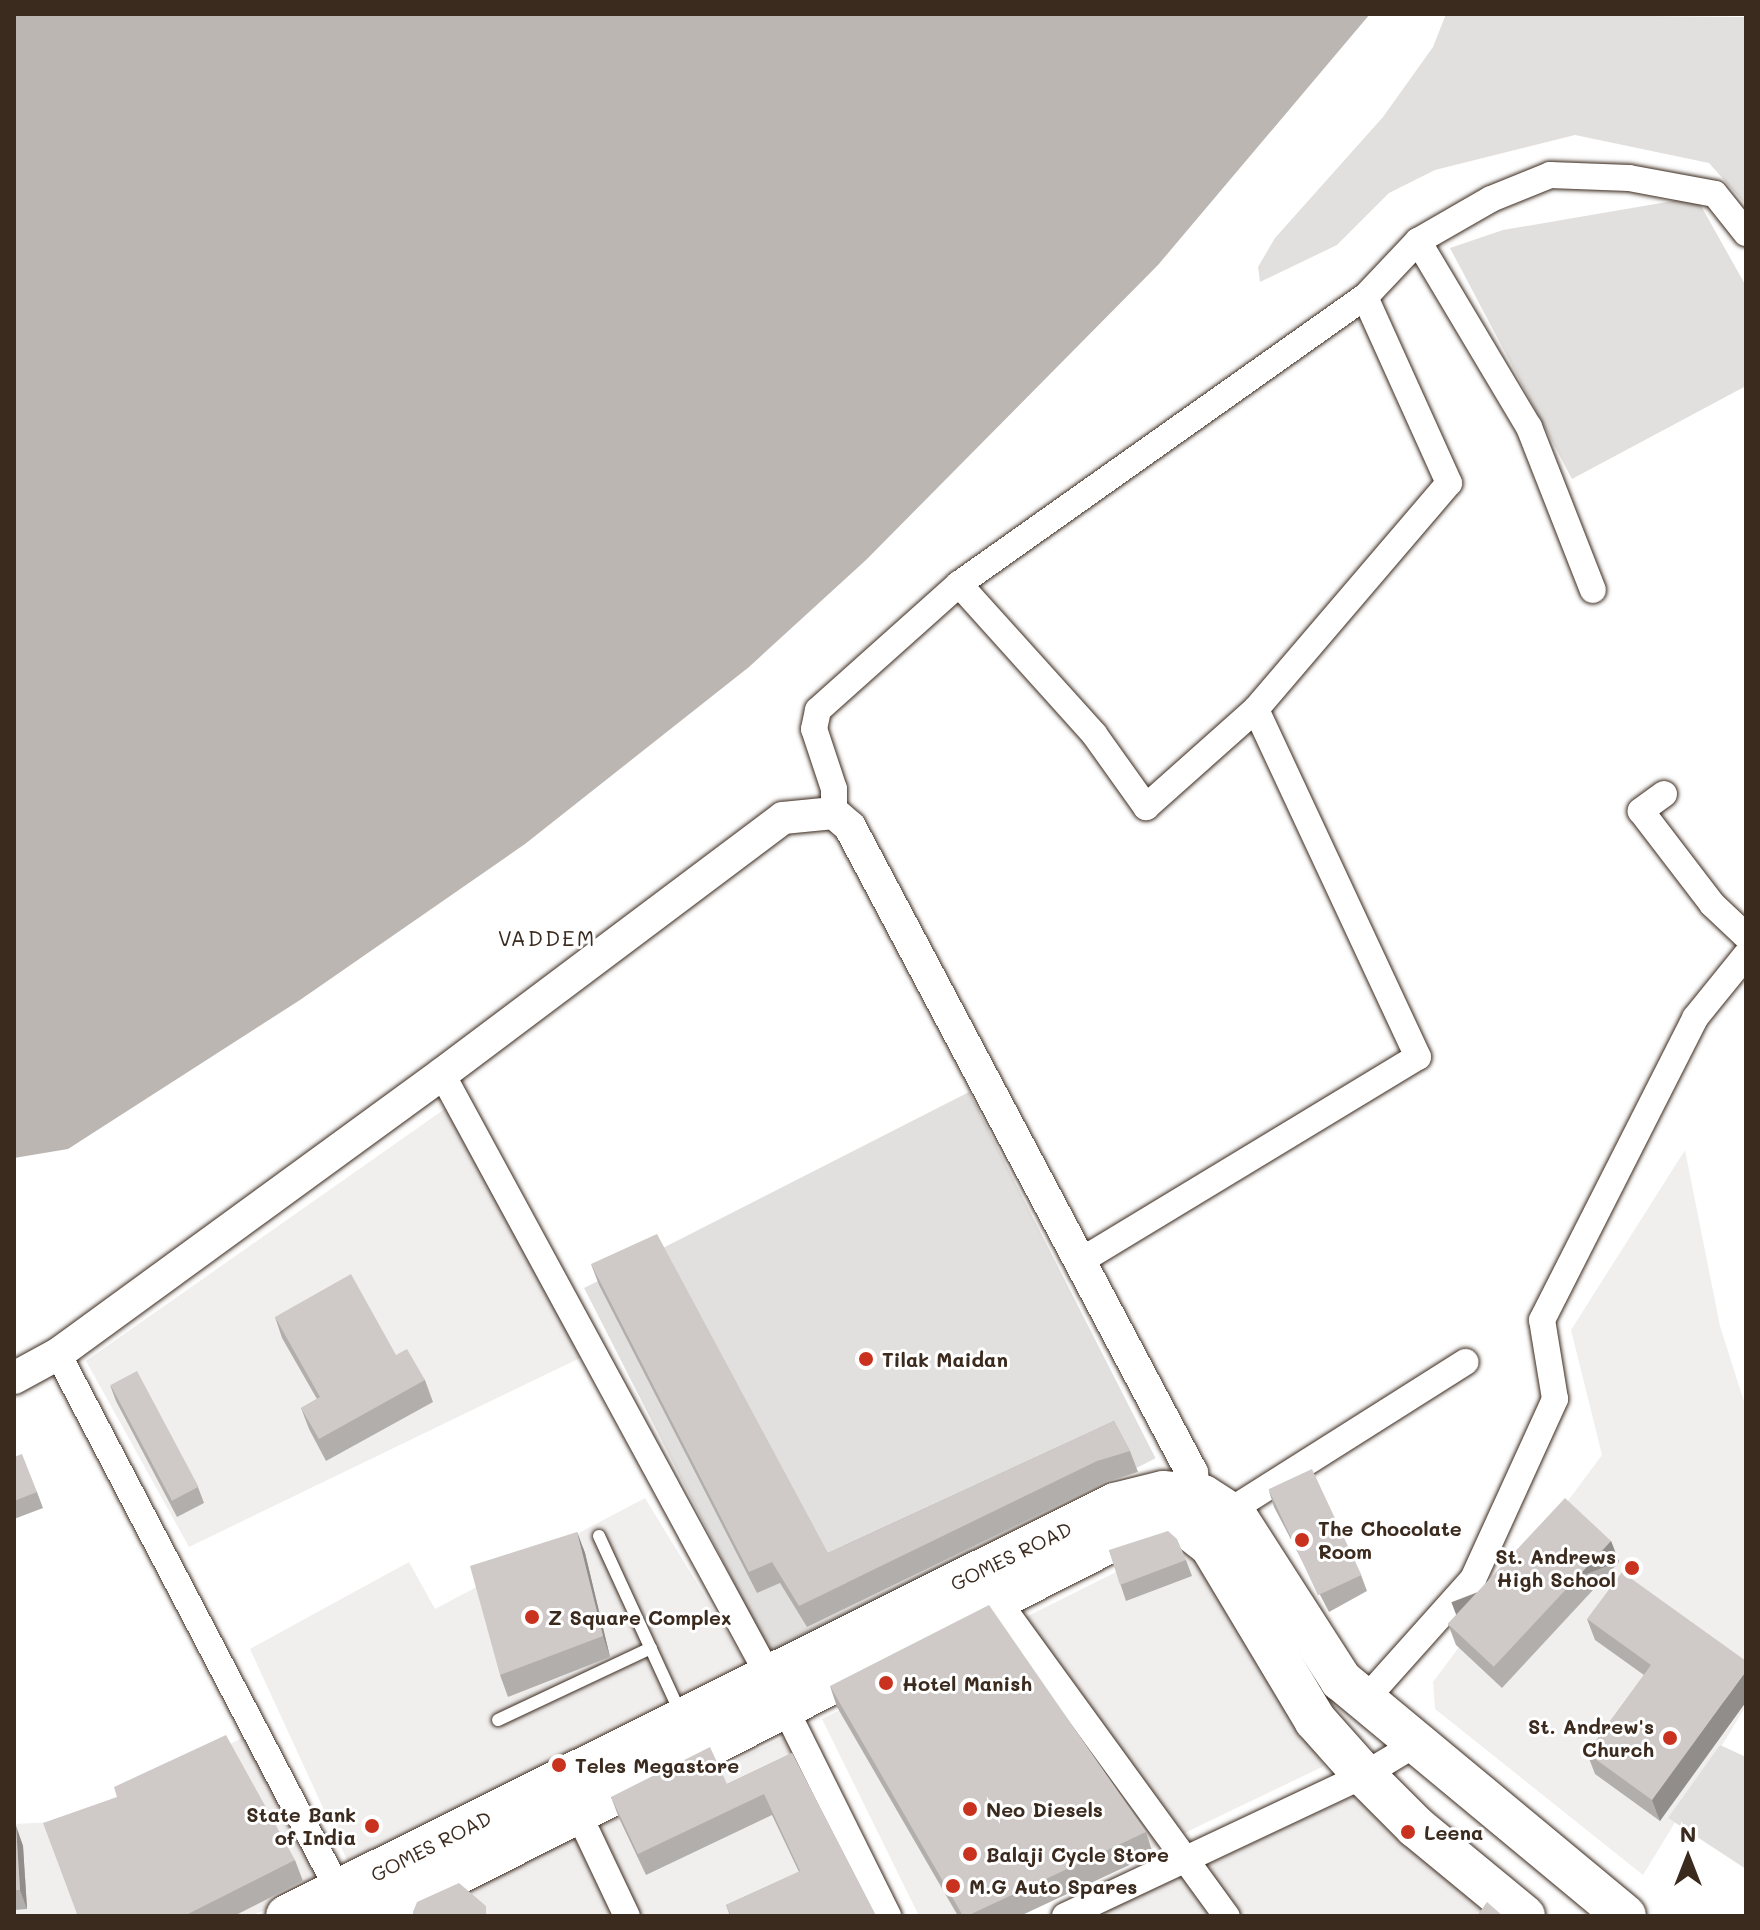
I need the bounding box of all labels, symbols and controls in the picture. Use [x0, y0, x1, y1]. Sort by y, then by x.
district label: VADDEM [498, 925, 596, 951]
place label: Tilak Maidan [882, 1347, 1008, 1371]
marker: Tilak Maidan [857, 1350, 875, 1368]
street label: GOMES ROAD [946, 1516, 1076, 1596]
place label: The Chocolate Room [1318, 1516, 1462, 1563]
marker: The Chocolate Room [1293, 1531, 1311, 1549]
place label: St. Andrews High School [1495, 1544, 1616, 1591]
marker: St. Andrews High School [1623, 1559, 1641, 1577]
place label: Z Square Complex [548, 1605, 731, 1629]
marker: Z Square Complex [523, 1608, 541, 1626]
place label: Hotel Manish [902, 1671, 1032, 1695]
marker: Hotel Manish [877, 1674, 895, 1692]
place label: St. Andrew's Church [1528, 1714, 1654, 1761]
marker: St. Andrew's Church [1661, 1729, 1679, 1747]
place label: Teles Megastore [575, 1753, 739, 1777]
marker: Teles Megastore [550, 1756, 568, 1774]
place label: Neo Diesels [986, 1797, 1103, 1821]
marker: Neo Diesels [961, 1800, 979, 1818]
place label: State Bank of India [246, 1802, 356, 1849]
street label: GOMES ROAD [367, 1805, 495, 1887]
marker: State Bank of India [363, 1817, 381, 1835]
north arrow [1648, 1818, 1728, 1898]
text: N [1680, 1819, 1696, 1848]
place label: Leena [1424, 1820, 1483, 1844]
marker: Leena [1399, 1823, 1417, 1841]
place label: Balaji Cycle Store [986, 1842, 1169, 1866]
marker: Balaji Cycle Store [961, 1845, 979, 1863]
place label: M.G Auto Spares [969, 1874, 1137, 1898]
marker: M.G Auto Spares [944, 1877, 962, 1895]

